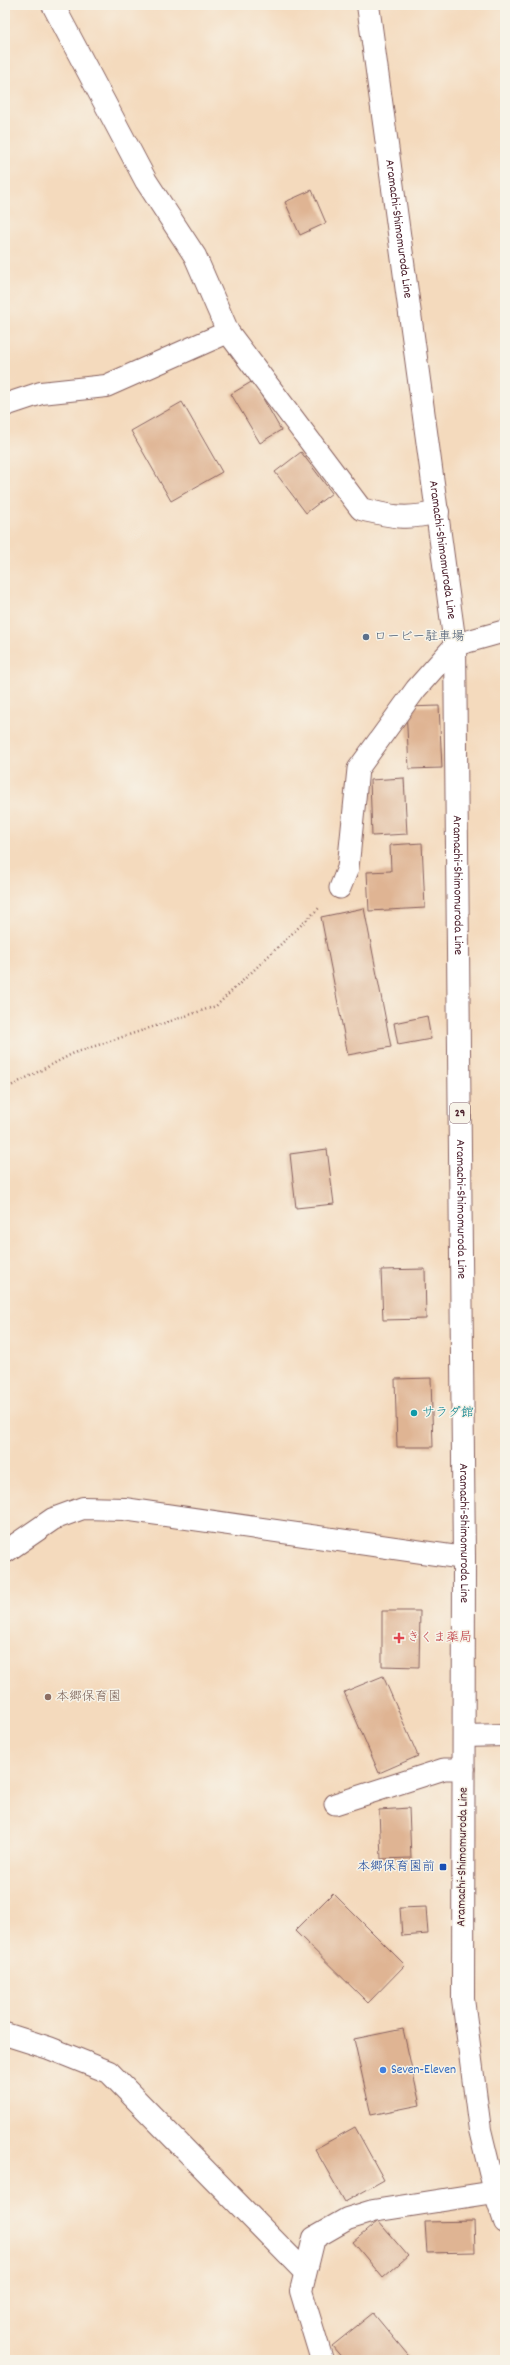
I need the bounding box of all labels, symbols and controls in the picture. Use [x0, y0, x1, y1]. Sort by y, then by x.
street label: Aramachi-Shimomuroda Line [380, 158, 417, 300]
street label: Aramachi-Shimomuroda Line [423, 479, 461, 621]
place label: ロービー駐車場 [374, 628, 464, 647]
marker: ロービー駐車場 [361, 632, 371, 642]
street label: Aramachi-Shimomuroda Line [447, 815, 468, 955]
road number: 29 [450, 1103, 470, 1123]
street label: Aramachi-Shimomuroda Line [450, 1139, 471, 1279]
place label: サラダ館 [422, 1404, 474, 1423]
marker: サラダ館 [409, 1408, 419, 1418]
street label: Aramachi-Shimomuroda Line [454, 1463, 474, 1603]
place label: きくま薬局 [407, 1629, 472, 1648]
marker: きくま薬局 [394, 1633, 404, 1643]
place label: 本郷保育園 [56, 1688, 121, 1707]
marker: 本郷保育園 [43, 1692, 53, 1702]
street label: Aramachi-Shimomuroda Line [452, 1787, 474, 1927]
place label: 本郷保育園前 [357, 1858, 435, 1877]
marker: 本郷保育園前 [438, 1862, 448, 1872]
place label: Seven-Eleven [391, 2061, 456, 2080]
marker: Seven-Eleven [378, 2065, 388, 2075]

